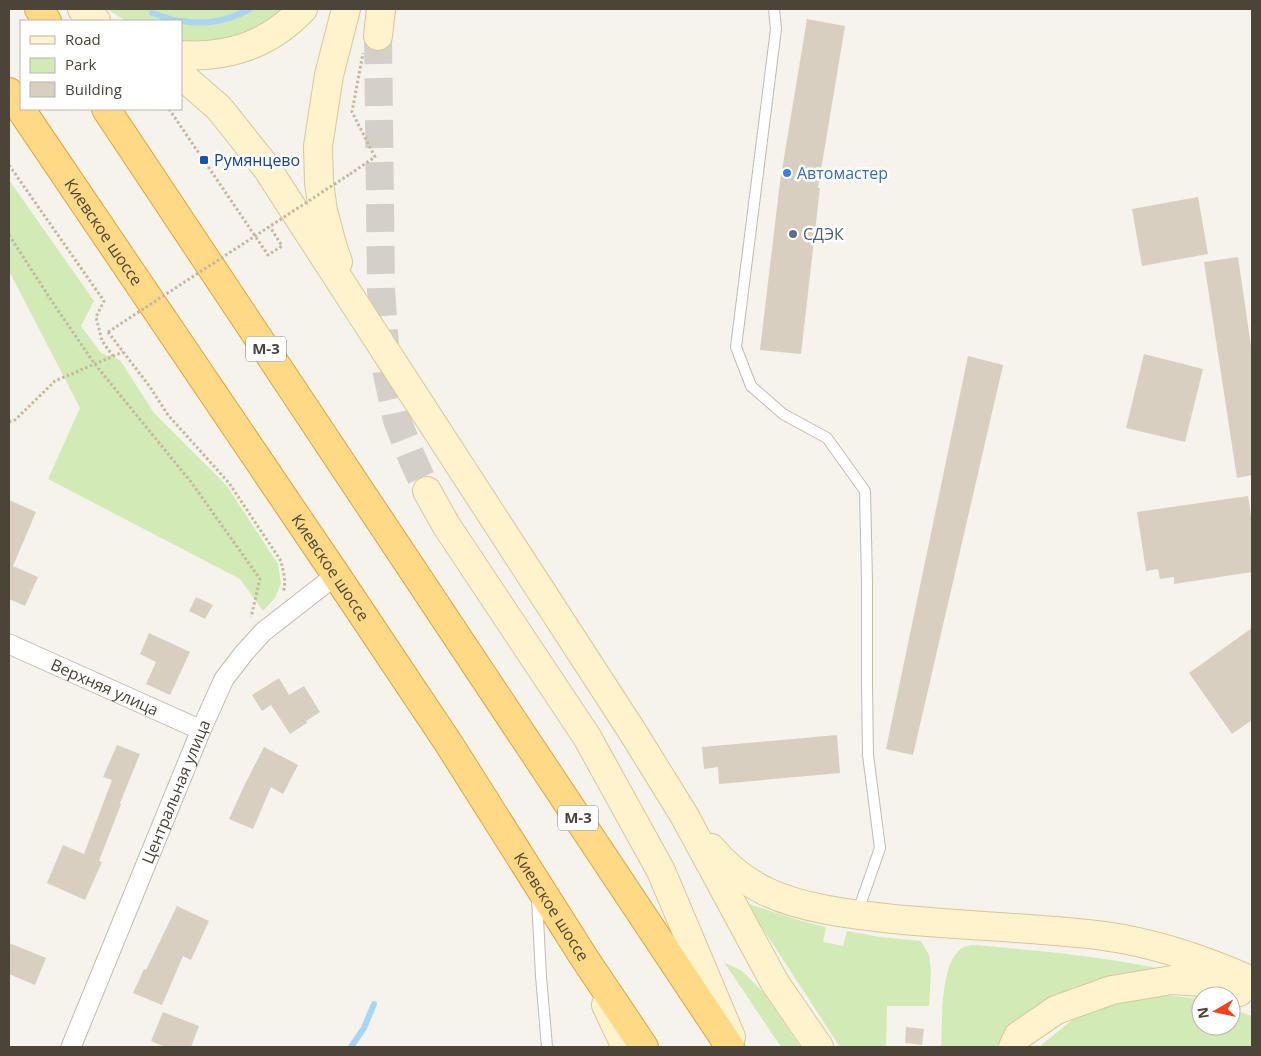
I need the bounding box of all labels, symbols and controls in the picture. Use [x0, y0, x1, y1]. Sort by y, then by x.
legend [20, 20, 182, 110]
text: Road [65, 29, 101, 49]
text: Park [65, 54, 96, 74]
text: Building [65, 79, 122, 99]
place label: Румянцево [214, 149, 300, 171]
marker: Румянцево [198, 154, 210, 166]
place label: Автомастер [797, 162, 888, 184]
marker: Автомастер [781, 167, 793, 179]
street label: Киевское шоссе [60, 174, 148, 290]
place label: СДЭК [803, 223, 844, 245]
marker: СДЭК [787, 228, 799, 240]
road number: М-3 [246, 336, 286, 362]
street label: Киевское шоссе [287, 509, 375, 625]
street label: Верхняя улица [48, 653, 162, 721]
street label: Центральная улица [136, 716, 215, 867]
road number: М-3 [558, 806, 598, 830]
street label: Киевское шоссе [509, 848, 595, 965]
north arrow [1191, 986, 1241, 1036]
text: N [1192, 1006, 1213, 1020]

